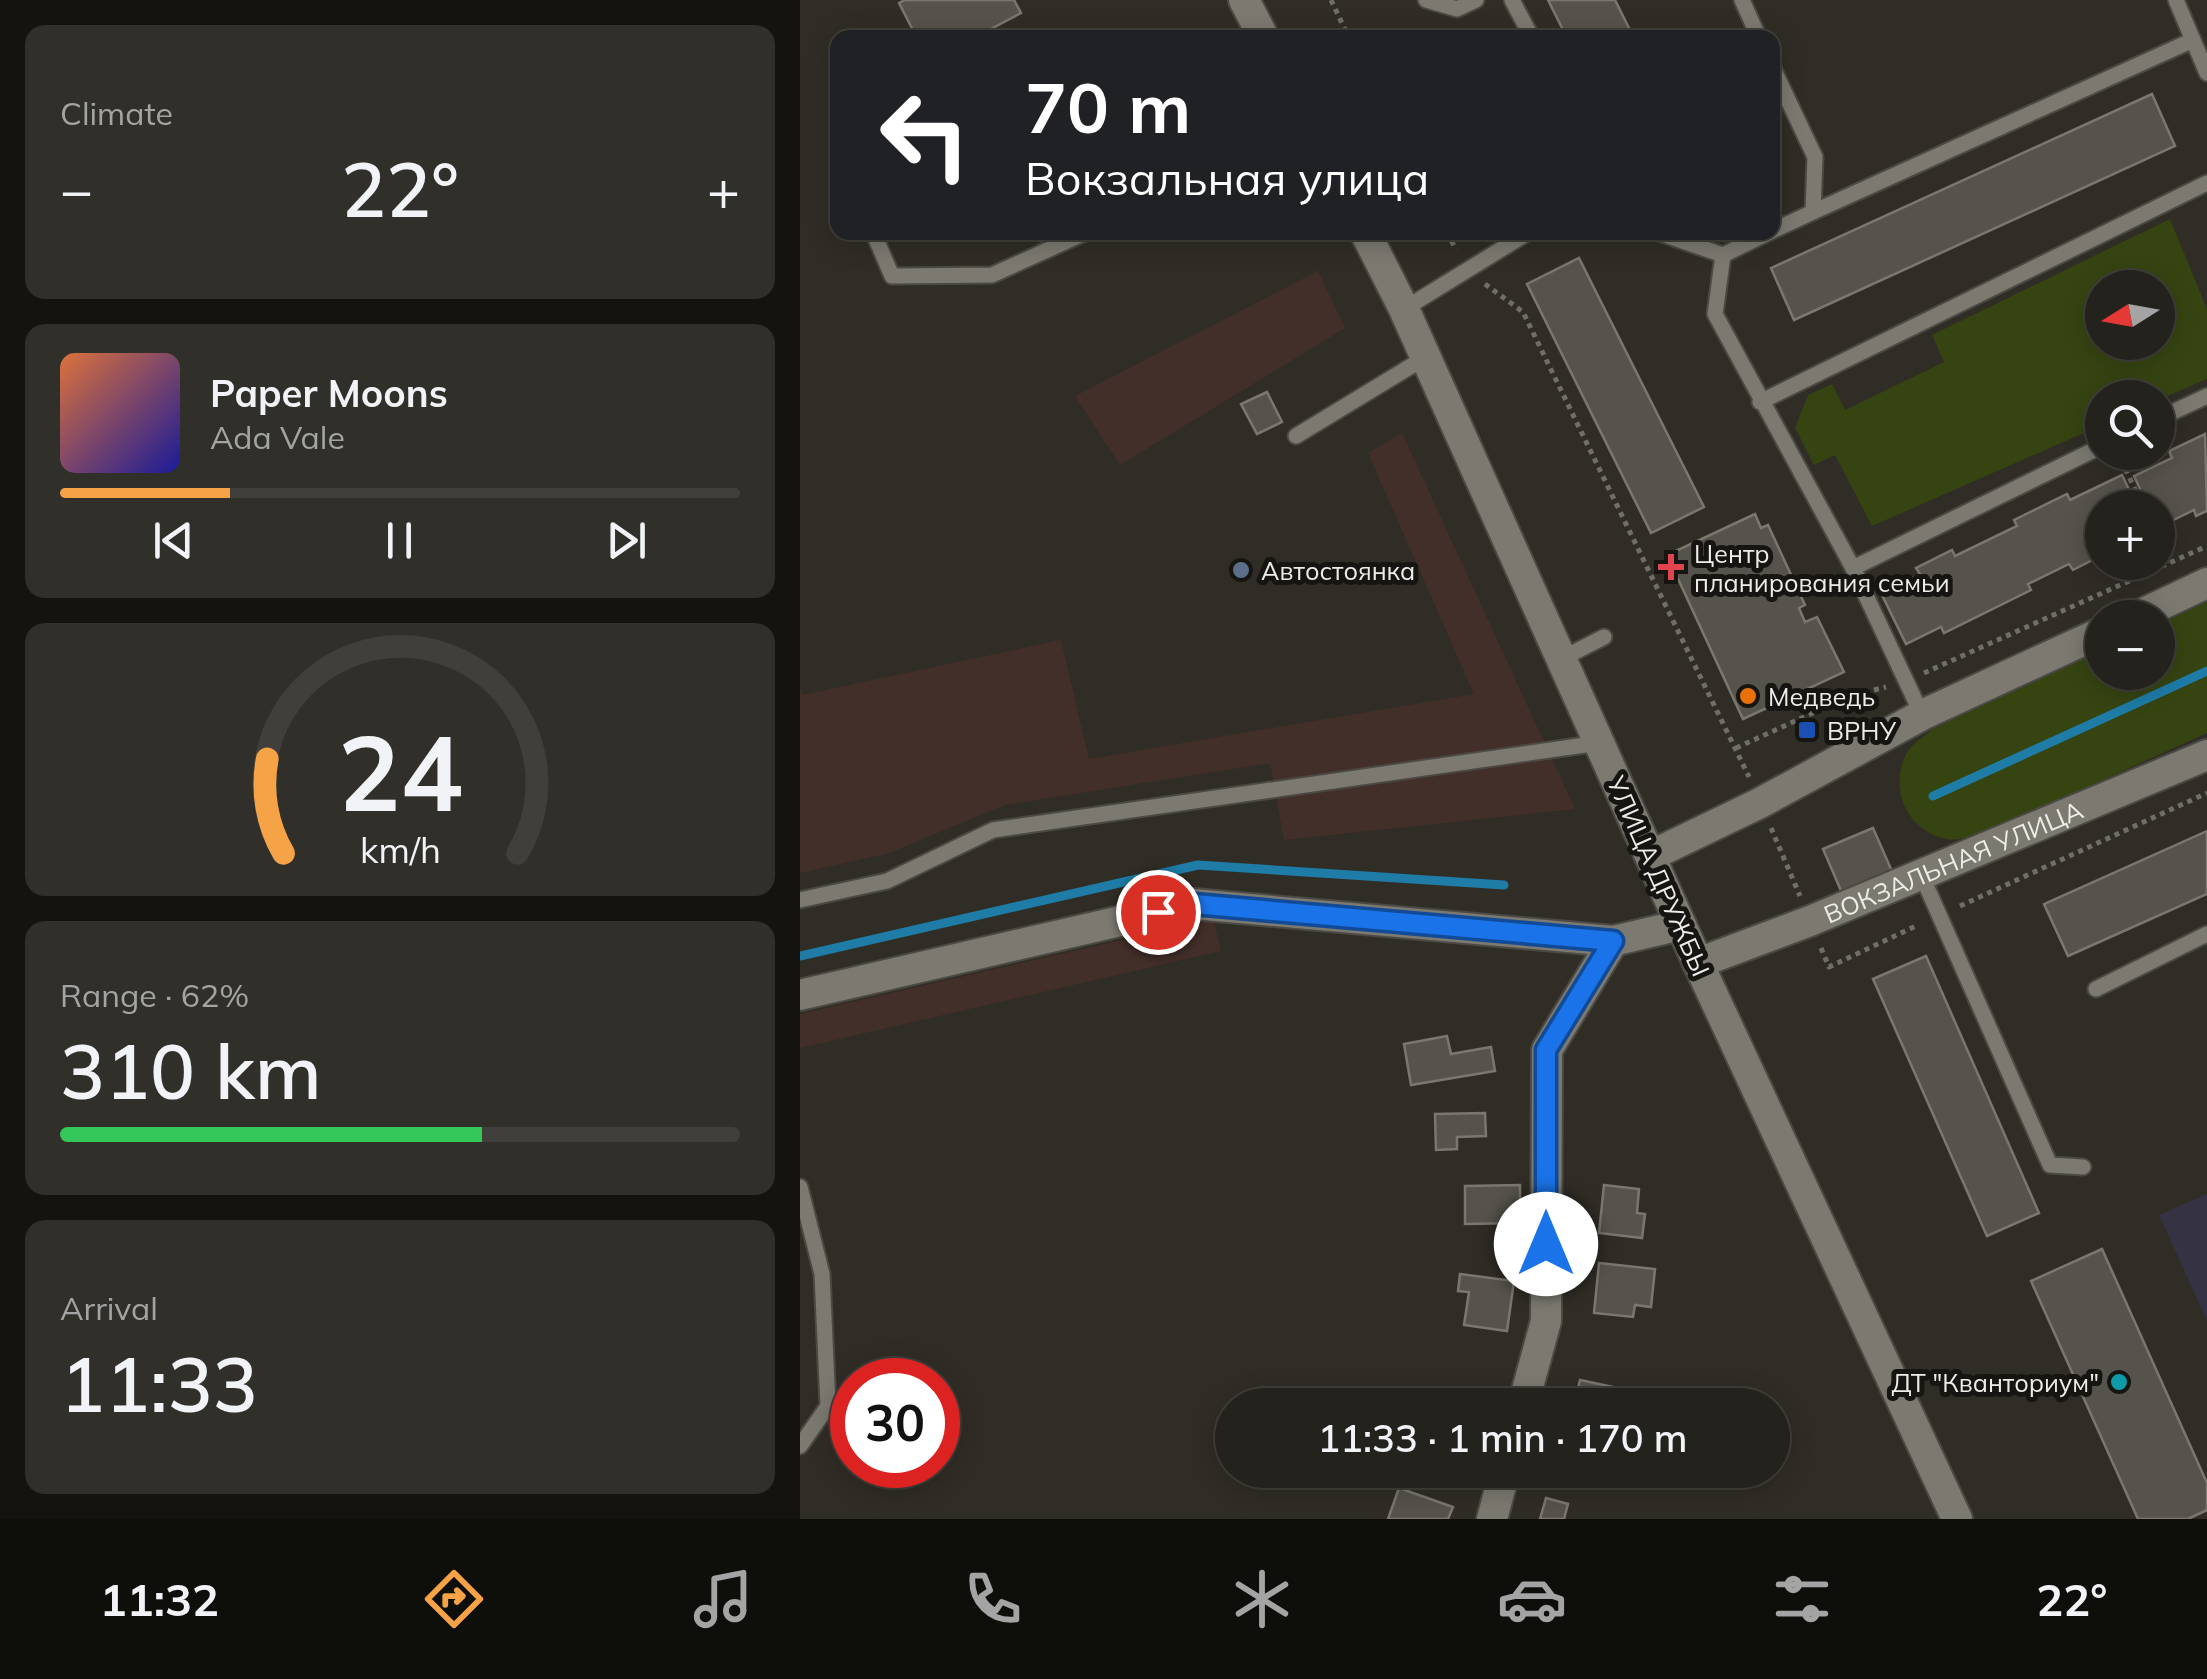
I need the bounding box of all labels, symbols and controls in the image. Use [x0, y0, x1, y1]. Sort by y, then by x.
text: 70 m [1025, 63, 1191, 151]
icon: left [860, 70, 990, 200]
text: Climate [60, 93, 173, 133]
text: 22° [341, 142, 459, 236]
text: Вокзальная улица [1025, 150, 1429, 206]
text: − [60, 155, 93, 224]
text: + [707, 155, 740, 224]
north arrow [2085, 270, 2175, 360]
map controls [2085, 270, 2175, 690]
text: Paper Moons [210, 369, 448, 417]
button: search [2085, 380, 2175, 470]
text: Ada Vale [210, 417, 345, 457]
button: + [2085, 490, 2175, 580]
icon: previous [146, 513, 201, 568]
icon: pause [372, 513, 427, 568]
icon: next [599, 513, 654, 568]
place label: Центр планирования семьи [1694, 538, 1950, 598]
marker: Центр планирования семьи [1658, 554, 1684, 580]
place label: Автостоянка [1261, 555, 1415, 586]
marker: Автостоянка [1230, 559, 1252, 581]
button: − [2085, 600, 2175, 690]
place label: Медведь [1768, 681, 1875, 712]
marker: Медведь [1737, 685, 1759, 707]
text: 24 [338, 706, 462, 837]
place label: ВРНУ [1827, 715, 1896, 746]
marker: ВРНУ [1796, 719, 1818, 741]
street label: УЛИЦА ДРУЖБЫ [1601, 770, 1717, 981]
street label: ВОКЗАЛЬНАЯ УЛИЦА [1819, 793, 2087, 929]
text: km/h [360, 827, 440, 872]
pin [1116, 870, 1201, 955]
icon: arrive [1131, 885, 1186, 940]
text: Range · 62% [60, 975, 249, 1015]
text: 310 km [60, 1024, 322, 1118]
position arrow [1494, 1192, 1598, 1296]
text: Arrival [60, 1288, 158, 1328]
text: 11:33 [60, 1337, 258, 1431]
speed limit sign: 30 [830, 1358, 960, 1488]
place label: ДТ "Кванториум" [1892, 1367, 2099, 1398]
marker: ДТ "Кванториум" [2108, 1371, 2130, 1393]
text: 11:33 · 1 min · 170 m [1317, 1414, 1688, 1462]
icon: directions [419, 1564, 489, 1634]
icon: music [688, 1564, 758, 1634]
icon: phone [958, 1564, 1028, 1634]
icon: climate [1227, 1564, 1297, 1634]
icon: car [1497, 1564, 1567, 1634]
icon: filters [1767, 1564, 1837, 1634]
text: 11:32 [100, 1571, 219, 1627]
text: 22° [2036, 1571, 2107, 1627]

